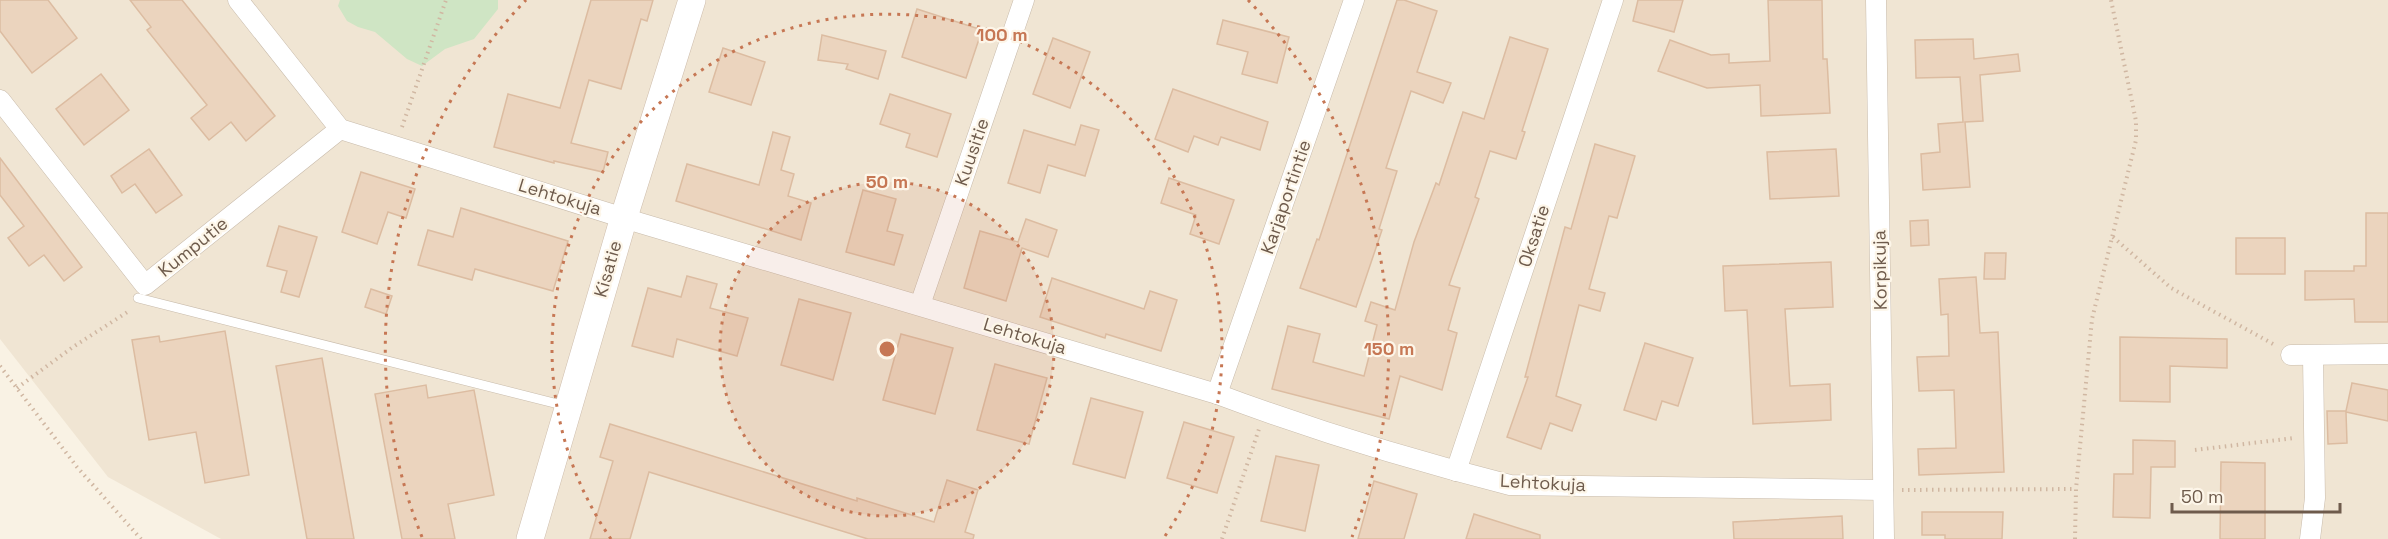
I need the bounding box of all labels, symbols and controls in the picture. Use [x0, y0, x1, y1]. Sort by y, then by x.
text: 100 m [976, 23, 1028, 46]
street label: Kuusitie [949, 115, 994, 189]
street label: Karjaportintie [1255, 137, 1316, 257]
text: 50 m [866, 170, 908, 193]
street label: Lehtokuja [516, 173, 605, 220]
street label: Oksatie [1513, 202, 1554, 270]
street label: Kumputie [153, 211, 232, 282]
street label: Korpikuja [1867, 230, 1892, 310]
street label: Kisatie [588, 238, 627, 300]
street label: Lehtokuja [981, 312, 1070, 359]
text: 150 m [1364, 337, 1414, 360]
centre of rings [877, 339, 897, 359]
street label: Lehtokuja [1500, 469, 1586, 496]
scale bar [2172, 476, 2340, 514]
text: 50 m [2181, 485, 2223, 508]

